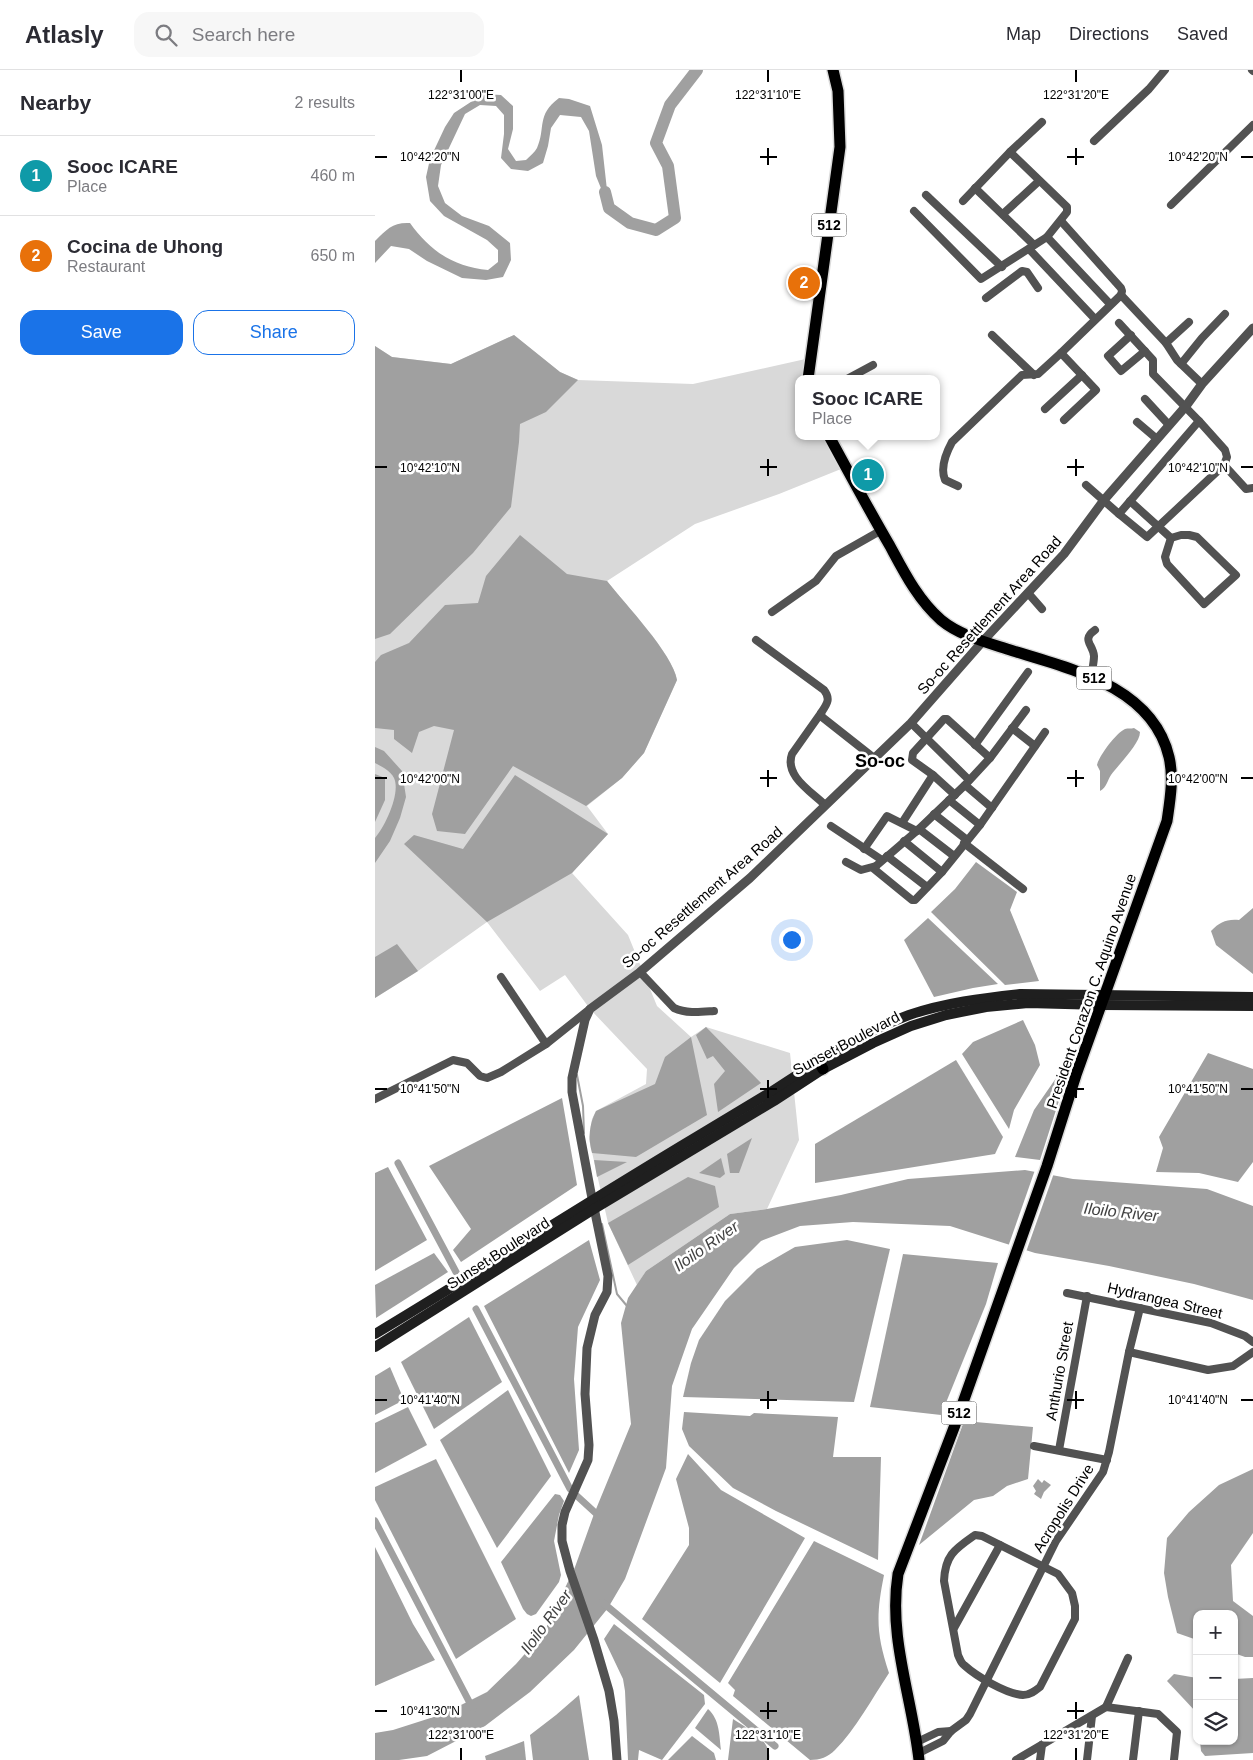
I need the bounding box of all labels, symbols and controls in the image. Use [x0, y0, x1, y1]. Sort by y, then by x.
search box [134, 12, 484, 57]
text: Atlasly [25, 21, 104, 48]
icon: search [152, 21, 180, 49]
text: Search here [192, 24, 295, 45]
text: Map [1006, 24, 1041, 44]
text: Directions [1069, 24, 1149, 44]
text: Saved [1177, 24, 1228, 44]
text: 122°31'00"E [428, 88, 494, 102]
text: 122°31'10"E [735, 88, 801, 102]
text: 122°31'20"E [1043, 88, 1109, 102]
text: Nearby [20, 91, 91, 114]
text: 2 results [295, 94, 355, 111]
text: 10°42'20"N [400, 150, 460, 164]
text: 10°42'20"N [1168, 150, 1228, 164]
text: Sooc ICARE [67, 156, 178, 177]
text: 1 [32, 167, 40, 184]
text: 460 m [311, 167, 355, 184]
text: Place [67, 178, 107, 195]
road number: 512 [811, 214, 847, 236]
text: Cocina de Uhong [67, 236, 223, 257]
text: 2 [32, 247, 40, 264]
text: 650 m [311, 247, 355, 264]
text: Restaurant [67, 258, 145, 275]
pin: 2 [788, 264, 820, 302]
button: Save [20, 310, 183, 355]
button: Share [193, 310, 355, 355]
popup [795, 375, 940, 440]
text: Sooc ICARE [812, 388, 923, 409]
text: Place [812, 410, 852, 427]
pin: 1 [852, 456, 884, 494]
text: 10°42'10"N [400, 461, 460, 475]
text: 10°42'10"N [1168, 461, 1228, 475]
street label: So-oc Resettlement Area Road [914, 532, 1064, 698]
road number: 512 [1077, 666, 1111, 690]
district label: So-oc [855, 751, 905, 771]
text: 10°42'00"N [400, 772, 460, 786]
text: 10°42'00"N [1168, 772, 1228, 786]
street label: So-oc Resettlement Area Road [618, 823, 786, 971]
street label: President Corazon C. Aquino Avenue [1043, 871, 1139, 1111]
your location [779, 927, 805, 953]
street label: Sunset Boulevard [790, 1008, 902, 1078]
text: 10°41'50"N [400, 1082, 460, 1096]
text: 10°41'50"N [1168, 1082, 1228, 1096]
water label: Iloilo River [1083, 1200, 1160, 1224]
street label: Sunset Boulevard [444, 1214, 552, 1292]
water label: Iloilo River [671, 1217, 742, 1274]
street label: Hydrangea Street [1106, 1278, 1225, 1322]
street label: Anthurio Street [1042, 1319, 1076, 1422]
text: 10°41'40"N [400, 1393, 460, 1407]
text: 10°41'40"N [1168, 1393, 1228, 1407]
road number: 512 [941, 1402, 977, 1425]
street label: Acropolis Drive [1029, 1461, 1097, 1555]
water label: Iloilo River [517, 1586, 575, 1657]
map controls [1193, 1610, 1238, 1745]
button: + [1193, 1610, 1238, 1655]
button: − [1193, 1655, 1238, 1700]
button: layers [1193, 1700, 1238, 1745]
text: 10°41'30"N [400, 1704, 460, 1718]
text: 122°31'00"E [428, 1728, 494, 1742]
text: 122°31'10"E [735, 1728, 801, 1742]
text: 122°31'20"E [1043, 1728, 1109, 1742]

